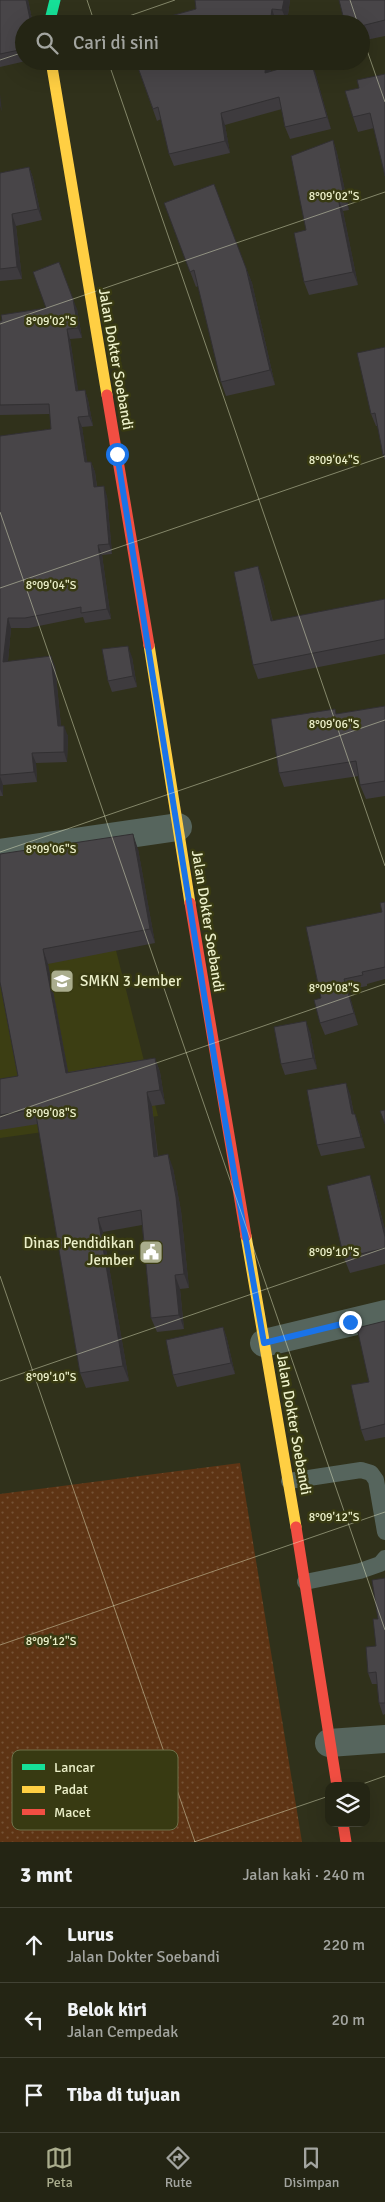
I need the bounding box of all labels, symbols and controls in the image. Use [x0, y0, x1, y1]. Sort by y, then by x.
search box [15, 15, 370, 70]
icon: search [33, 29, 61, 57]
text: Cari di sini [73, 31, 159, 55]
text: 8°09'02"S [309, 189, 360, 204]
street label: Jalan Dokter Soebandi [95, 287, 137, 431]
text: 8°09'02"S [26, 314, 77, 329]
route start [106, 443, 129, 466]
text: 8°09'04"S [309, 453, 360, 468]
text: 8°09'04"S [26, 578, 77, 593]
text: 8°09'06"S [309, 717, 360, 732]
text: 8°09'06"S [26, 842, 77, 857]
street label: Jalan Dokter Soebandi [188, 849, 228, 993]
school or university icon: SMKN 3 Jember [49, 968, 75, 994]
place label: SMKN 3 Jember [80, 972, 182, 990]
text: 8°09'08"S [309, 981, 360, 996]
text: 8°09'08"S [26, 1106, 77, 1121]
place label: Dinas Pendidikan Jember [24, 1234, 134, 1269]
public building icon: Dinas Pendidikan Jember [138, 1239, 164, 1265]
text: 8°09'10"S [309, 1245, 360, 1260]
route end [339, 1311, 362, 1334]
street label: Jalan Dokter Soebandi [273, 1352, 315, 1496]
text: 8°09'10"S [26, 1370, 77, 1385]
text: 8°09'12"S [309, 1510, 360, 1525]
text: 8°09'12"S [26, 1634, 77, 1649]
legend [12, 1750, 178, 1830]
text: Lancar [54, 1759, 96, 1776]
text: Padat [54, 1781, 88, 1798]
map controls [325, 1782, 370, 1827]
button: layers [325, 1782, 370, 1827]
text: Macet [54, 1804, 91, 1821]
text: 3 mnt [20, 1862, 72, 1888]
text: Jalan kaki · 240 m [243, 1865, 365, 1885]
text: Lurus [67, 1923, 114, 1947]
icon: ahead [20, 1931, 48, 1959]
text: 220 m [323, 1935, 365, 1955]
text: Jalan Dokter Soebandi [67, 1947, 220, 1967]
text: Belok kiri [67, 1998, 147, 2022]
icon: left [20, 2006, 48, 2034]
text: 20 m [331, 2010, 365, 2030]
text: Jalan Cempedak [67, 2022, 178, 2042]
icon: arrive [20, 2081, 48, 2109]
text: Tiba di tujuan [67, 2083, 180, 2107]
tab: Peta [45, 2144, 73, 2191]
tab: Rute [164, 2144, 192, 2191]
tab: Disimpan [283, 2144, 340, 2191]

